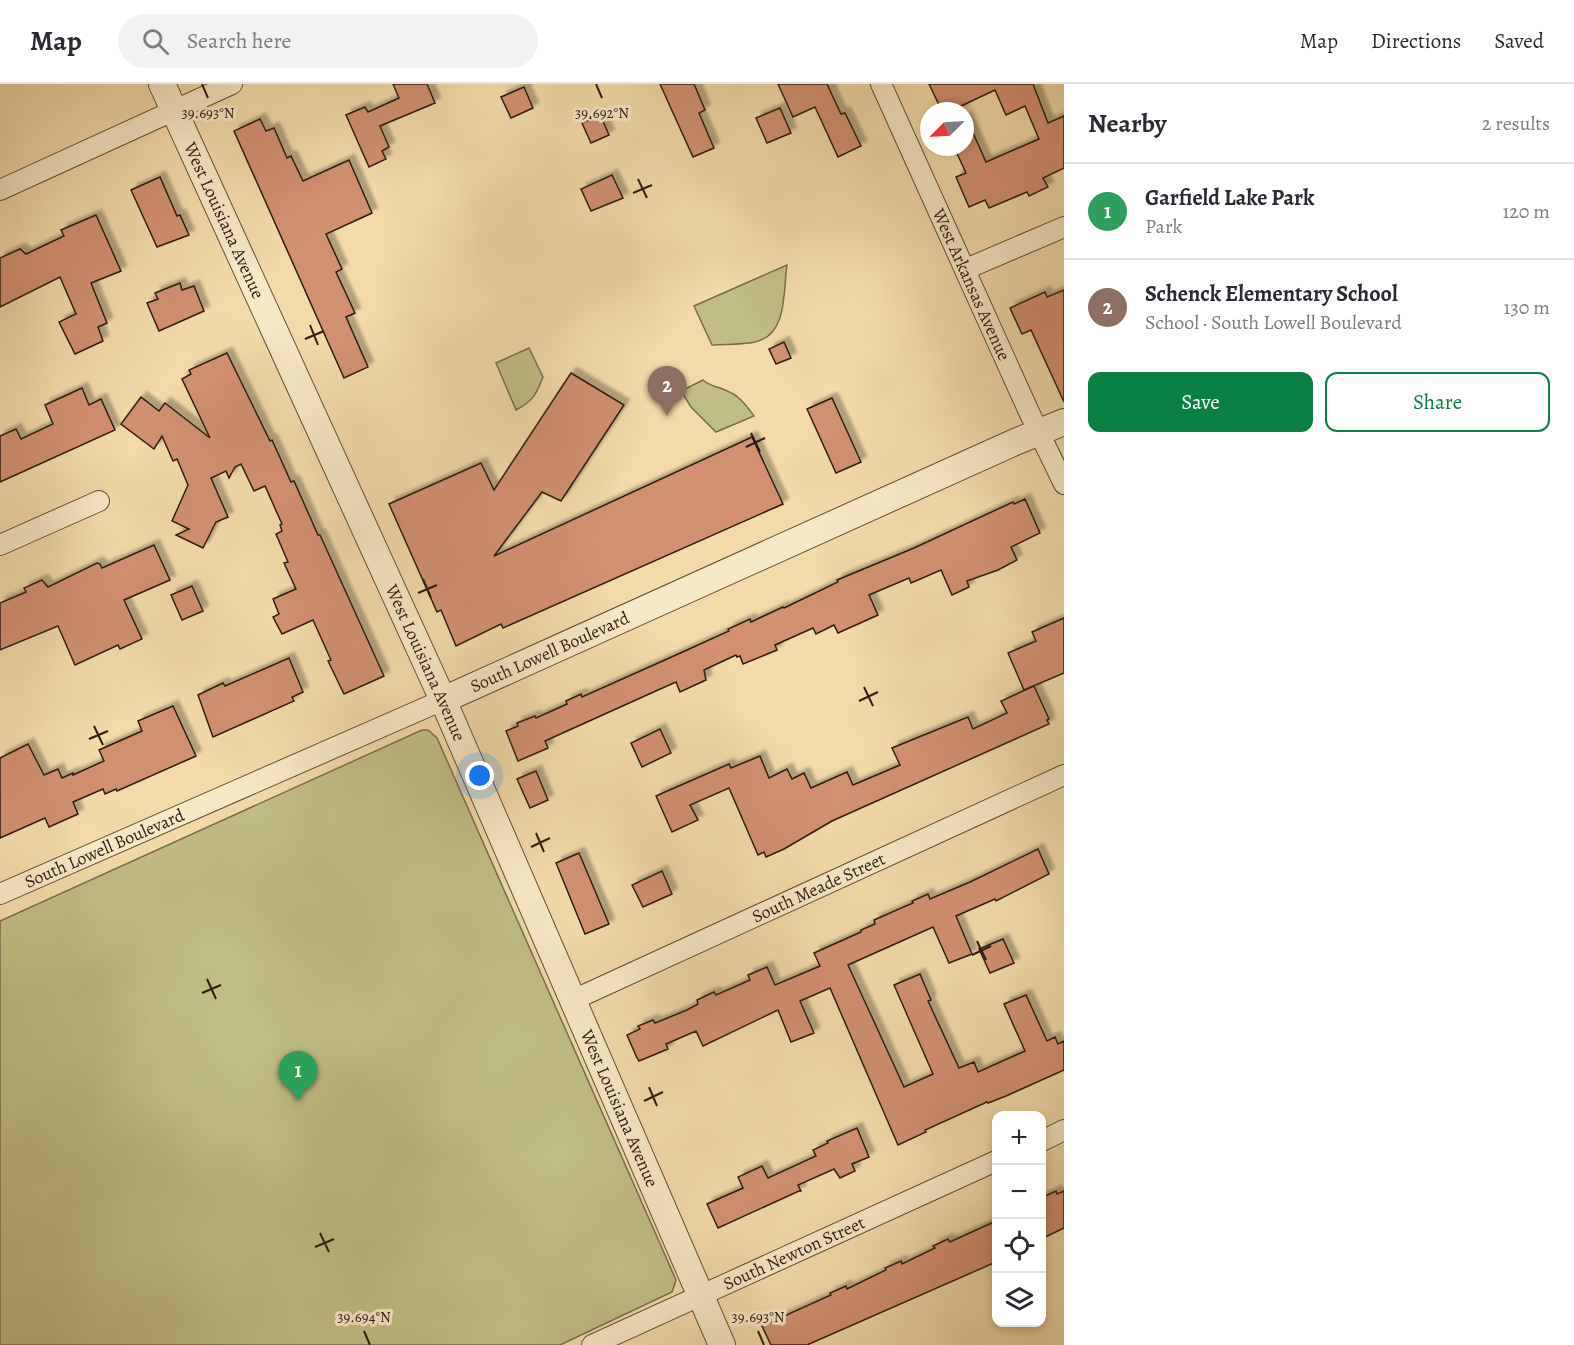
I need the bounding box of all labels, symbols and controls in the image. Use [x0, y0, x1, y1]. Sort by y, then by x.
search box [118, 14, 538, 68]
text: Map [30, 22, 82, 60]
icon: search [139, 25, 172, 58]
text: Search here [187, 26, 291, 56]
text: Map [1300, 27, 1338, 55]
text: Directions [1371, 27, 1461, 55]
text: Saved [1494, 27, 1544, 55]
north arrow [920, 102, 974, 156]
text: 39.693°N [182, 103, 235, 123]
text: 39.692°N [575, 103, 629, 123]
text: Nearby [1088, 106, 1167, 141]
text: 2 results [1482, 110, 1550, 137]
street label: West Louisiana Avenue [178, 137, 270, 303]
text: Garfield Lake Park [1145, 183, 1314, 213]
text: 1 [1104, 198, 1111, 225]
text: 120 m [1502, 198, 1550, 225]
street label: West Arkansas Avenue [926, 204, 1016, 364]
text: Park [1145, 213, 1183, 240]
text: Schenck Elementary School [1145, 279, 1398, 309]
text: 2 [1103, 294, 1112, 321]
text: 130 m [1504, 294, 1550, 321]
text: School · South Lowell Boulevard [1145, 309, 1402, 336]
pin: 2 [648, 366, 686, 416]
button: Save [1088, 372, 1313, 432]
button: Share [1325, 372, 1550, 432]
street label: West Louisiana Avenue [379, 580, 471, 745]
street label: South Lowell Boulevard [466, 605, 633, 698]
your location [465, 761, 494, 790]
street label: South Lowell Boulevard [21, 803, 188, 894]
street label: South Meade Street [748, 847, 889, 928]
street label: West Louisiana Avenue [575, 1025, 664, 1191]
pin: 1 [278, 1052, 318, 1101]
map controls [992, 1111, 1046, 1327]
button: + [992, 1111, 1046, 1165]
button: − [992, 1165, 1046, 1219]
street label: South Newton Street [719, 1210, 869, 1296]
button: locate [992, 1219, 1046, 1273]
button: layers [992, 1273, 1046, 1327]
text: 39.694°N [337, 1307, 391, 1327]
text: 39.693°N [732, 1307, 785, 1327]

